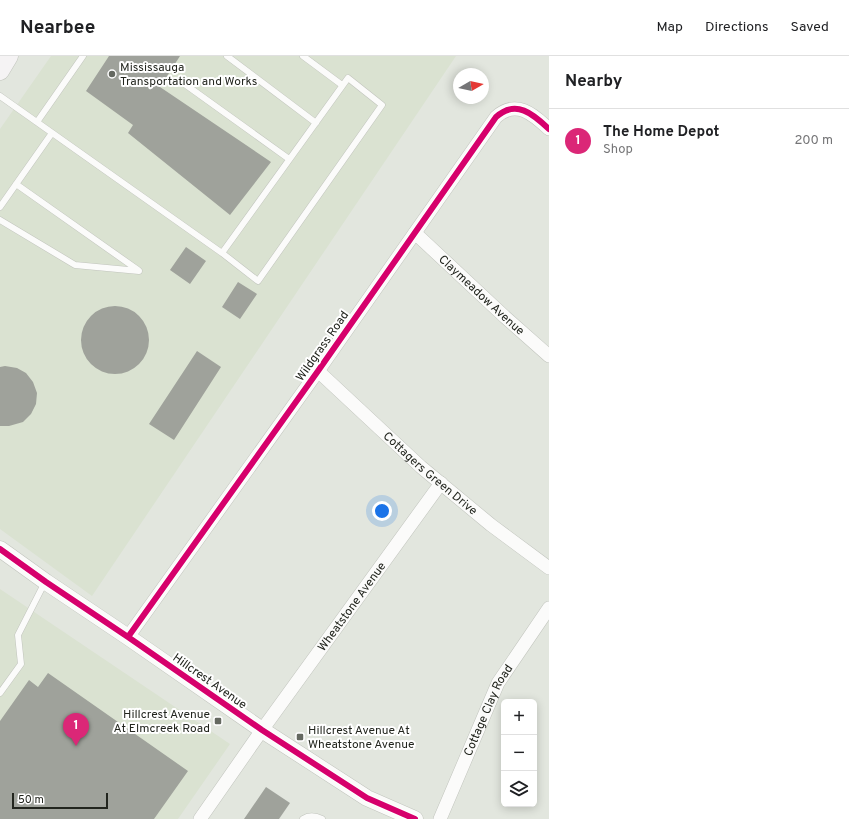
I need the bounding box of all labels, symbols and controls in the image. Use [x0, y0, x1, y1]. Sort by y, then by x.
text: Nearbee [20, 16, 95, 40]
text: Map [657, 19, 683, 36]
text: Directions [705, 19, 769, 36]
text: Saved [791, 19, 829, 36]
place label: Mississauga Transportation and Works [120, 60, 257, 90]
north arrow [453, 68, 489, 104]
marker: Mississauga Transportation and Works [107, 69, 117, 79]
text: Nearby [565, 71, 622, 93]
text: The Home Depot [603, 123, 719, 142]
text: 1 [575, 133, 581, 149]
text: 200 m [794, 133, 833, 149]
text: Shop [603, 142, 633, 158]
street label: Claymeadow Avenue [435, 252, 527, 339]
street label: Wildgrass Road [293, 308, 353, 385]
street label: Cottagers Green Drive [379, 429, 480, 519]
your location [372, 501, 392, 521]
street label: Wheatstone Avenue [315, 559, 390, 655]
street label: Hillcrest Avenue [169, 650, 250, 713]
street label: Cottage Clay Road [461, 662, 517, 759]
map controls [501, 699, 537, 807]
button: + [501, 699, 537, 735]
place label: Hillcrest Avenue At Elmcreek Road [113, 707, 210, 737]
pin: 1 [63, 713, 89, 746]
marker: Hillcrest Avenue At Elmcreek Road [213, 716, 223, 726]
place label: Hillcrest Avenue At Wheatstone Avenue [308, 723, 414, 753]
marker: Hillcrest Avenue At Wheatstone Avenue [295, 732, 305, 742]
button: − [501, 735, 537, 771]
button: layers [501, 771, 537, 807]
scale bar [12, 791, 108, 810]
text: 50 m [18, 793, 44, 807]

